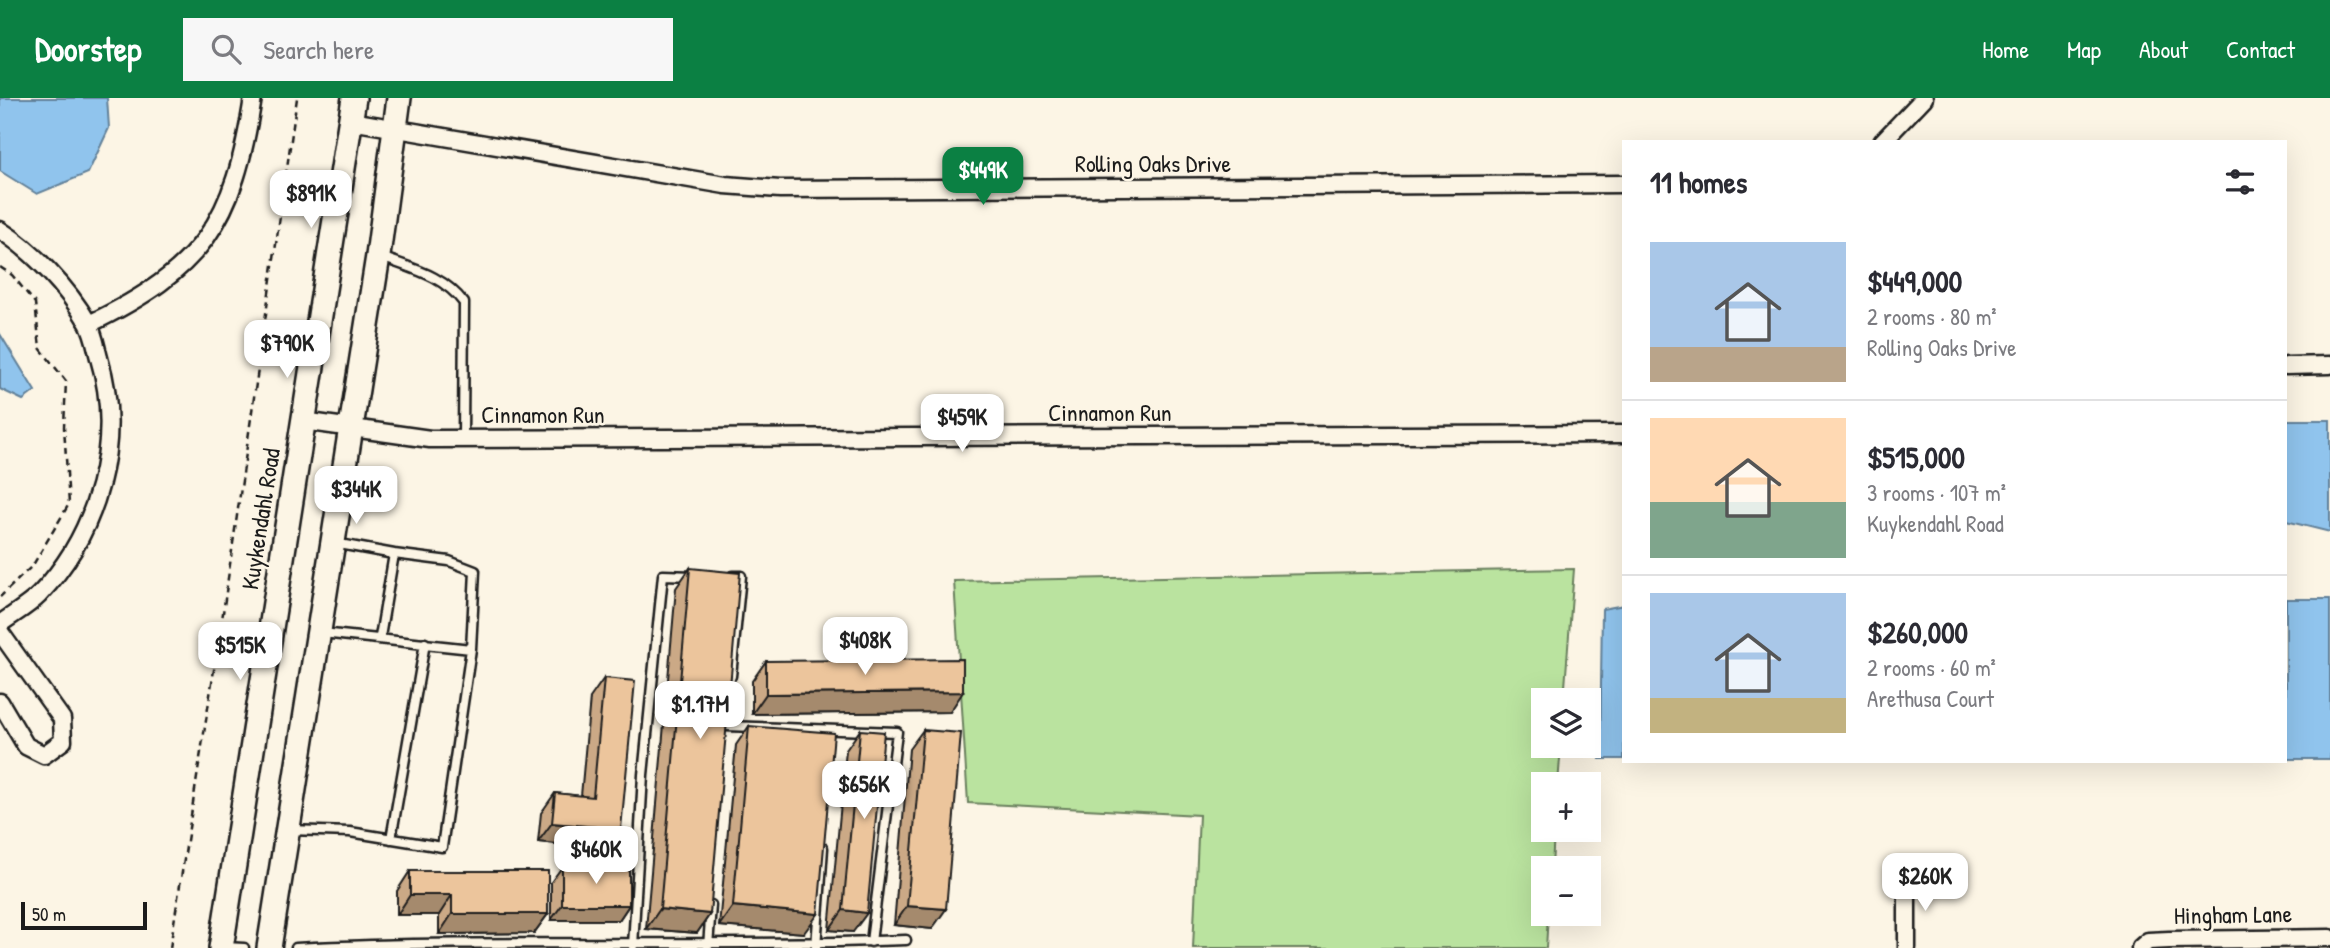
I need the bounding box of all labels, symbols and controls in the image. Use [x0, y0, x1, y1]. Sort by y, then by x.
search box [183, 18, 673, 81]
text: Doorstep [35, 27, 141, 71]
icon: search [207, 30, 245, 68]
text: Search here [263, 32, 374, 67]
text: Home [1982, 33, 2029, 65]
text: Map [2067, 33, 2101, 65]
text: About [2139, 33, 2188, 65]
text: Contact [2226, 33, 2295, 65]
street label: Rolling Oaks Drive [1075, 147, 1231, 179]
pin: $449K [934, 148, 1032, 207]
text: $449K [958, 154, 1008, 185]
text: 11 homes [1650, 162, 1747, 202]
icon: filters [2221, 163, 2259, 201]
pin: $891K [262, 170, 360, 230]
text: $891K [286, 177, 336, 208]
text: $449,000 [1867, 261, 1962, 301]
icon: home [1706, 270, 1790, 354]
text: 2 rooms · 80 m² [1867, 301, 1997, 332]
pin: $790K [238, 320, 336, 380]
text: $790K [260, 327, 314, 358]
text: Rolling Oaks Drive [1867, 332, 2016, 363]
pin: $459K [913, 394, 1011, 454]
street label: Cinnamon Run [1048, 396, 1172, 428]
street label: Cinnamon Run [481, 398, 605, 430]
text: $459K [937, 401, 987, 432]
text: $515,000 [1867, 437, 1965, 477]
street label: Kuykendahl Road [233, 446, 287, 592]
icon: home [1706, 446, 1790, 530]
pin: $344K [307, 466, 405, 526]
text: $344K [330, 473, 382, 504]
text: 3 rooms · 107 m² [1867, 477, 2006, 508]
text: Kuykendahl Road [1867, 508, 2004, 539]
text: $260,000 [1867, 612, 1968, 652]
pin: $408K [816, 618, 914, 677]
icon: home [1706, 621, 1790, 705]
pin: $515K [191, 622, 289, 682]
text: $408K [839, 624, 891, 655]
text: $515K [214, 629, 266, 660]
text: 2 rooms · 60 m² [1867, 652, 1996, 683]
pin: $1.17M [643, 682, 757, 741]
text: Arethusa Court [1867, 683, 1994, 714]
text: $1.17M [671, 688, 729, 719]
map controls [1531, 688, 1601, 926]
button: layers [1531, 688, 1601, 758]
pin: $656K [815, 762, 913, 821]
text: $656K [838, 768, 890, 799]
button: + [1531, 772, 1601, 842]
pin: $460K [547, 826, 645, 886]
text: $460K [570, 833, 622, 864]
pin: $260K [1876, 854, 1974, 913]
button: − [1531, 856, 1601, 926]
text: $260K [1898, 860, 1952, 891]
street label: Hingham Lane [2174, 897, 2293, 931]
scale bar [21, 899, 147, 931]
text: 50 m [32, 901, 66, 927]

